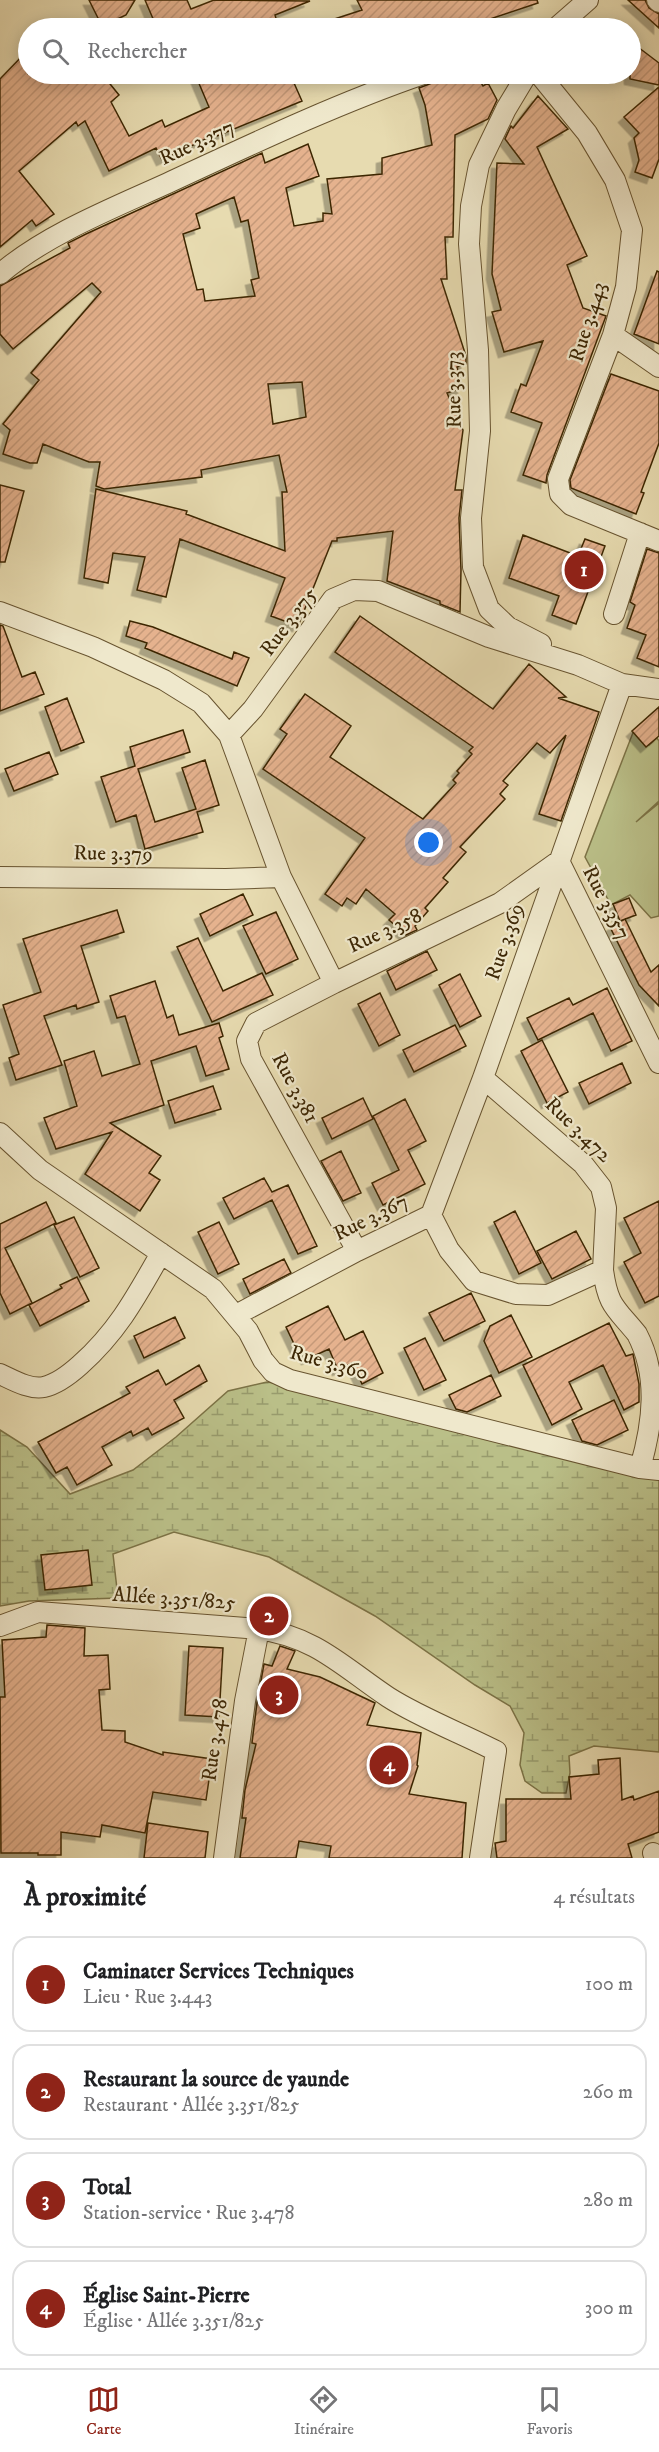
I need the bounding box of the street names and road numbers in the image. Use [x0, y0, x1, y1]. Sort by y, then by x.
street label: Rue 3.377 [155, 114, 239, 172]
street label: Rue 3.443 [564, 279, 612, 365]
street label: Rue 3.373 [440, 351, 468, 429]
street label: Rue 3.375 [255, 582, 323, 662]
street label: Rue 3.379 [73, 840, 153, 868]
street label: Rue 3.357 [576, 862, 636, 944]
street label: Rue 3.369 [480, 900, 530, 984]
street label: Rue 3.358 [344, 903, 426, 959]
street label: Rue 3.381 [266, 1048, 324, 1128]
street label: Rue 3.472 [539, 1092, 617, 1169]
street label: Rue 3.367 [329, 1189, 413, 1247]
street label: Rue 3.360 [287, 1339, 371, 1387]
street label: Allée 3.351/825 [112, 1582, 236, 1616]
street label: Rue 3.478 [196, 1697, 234, 1783]

